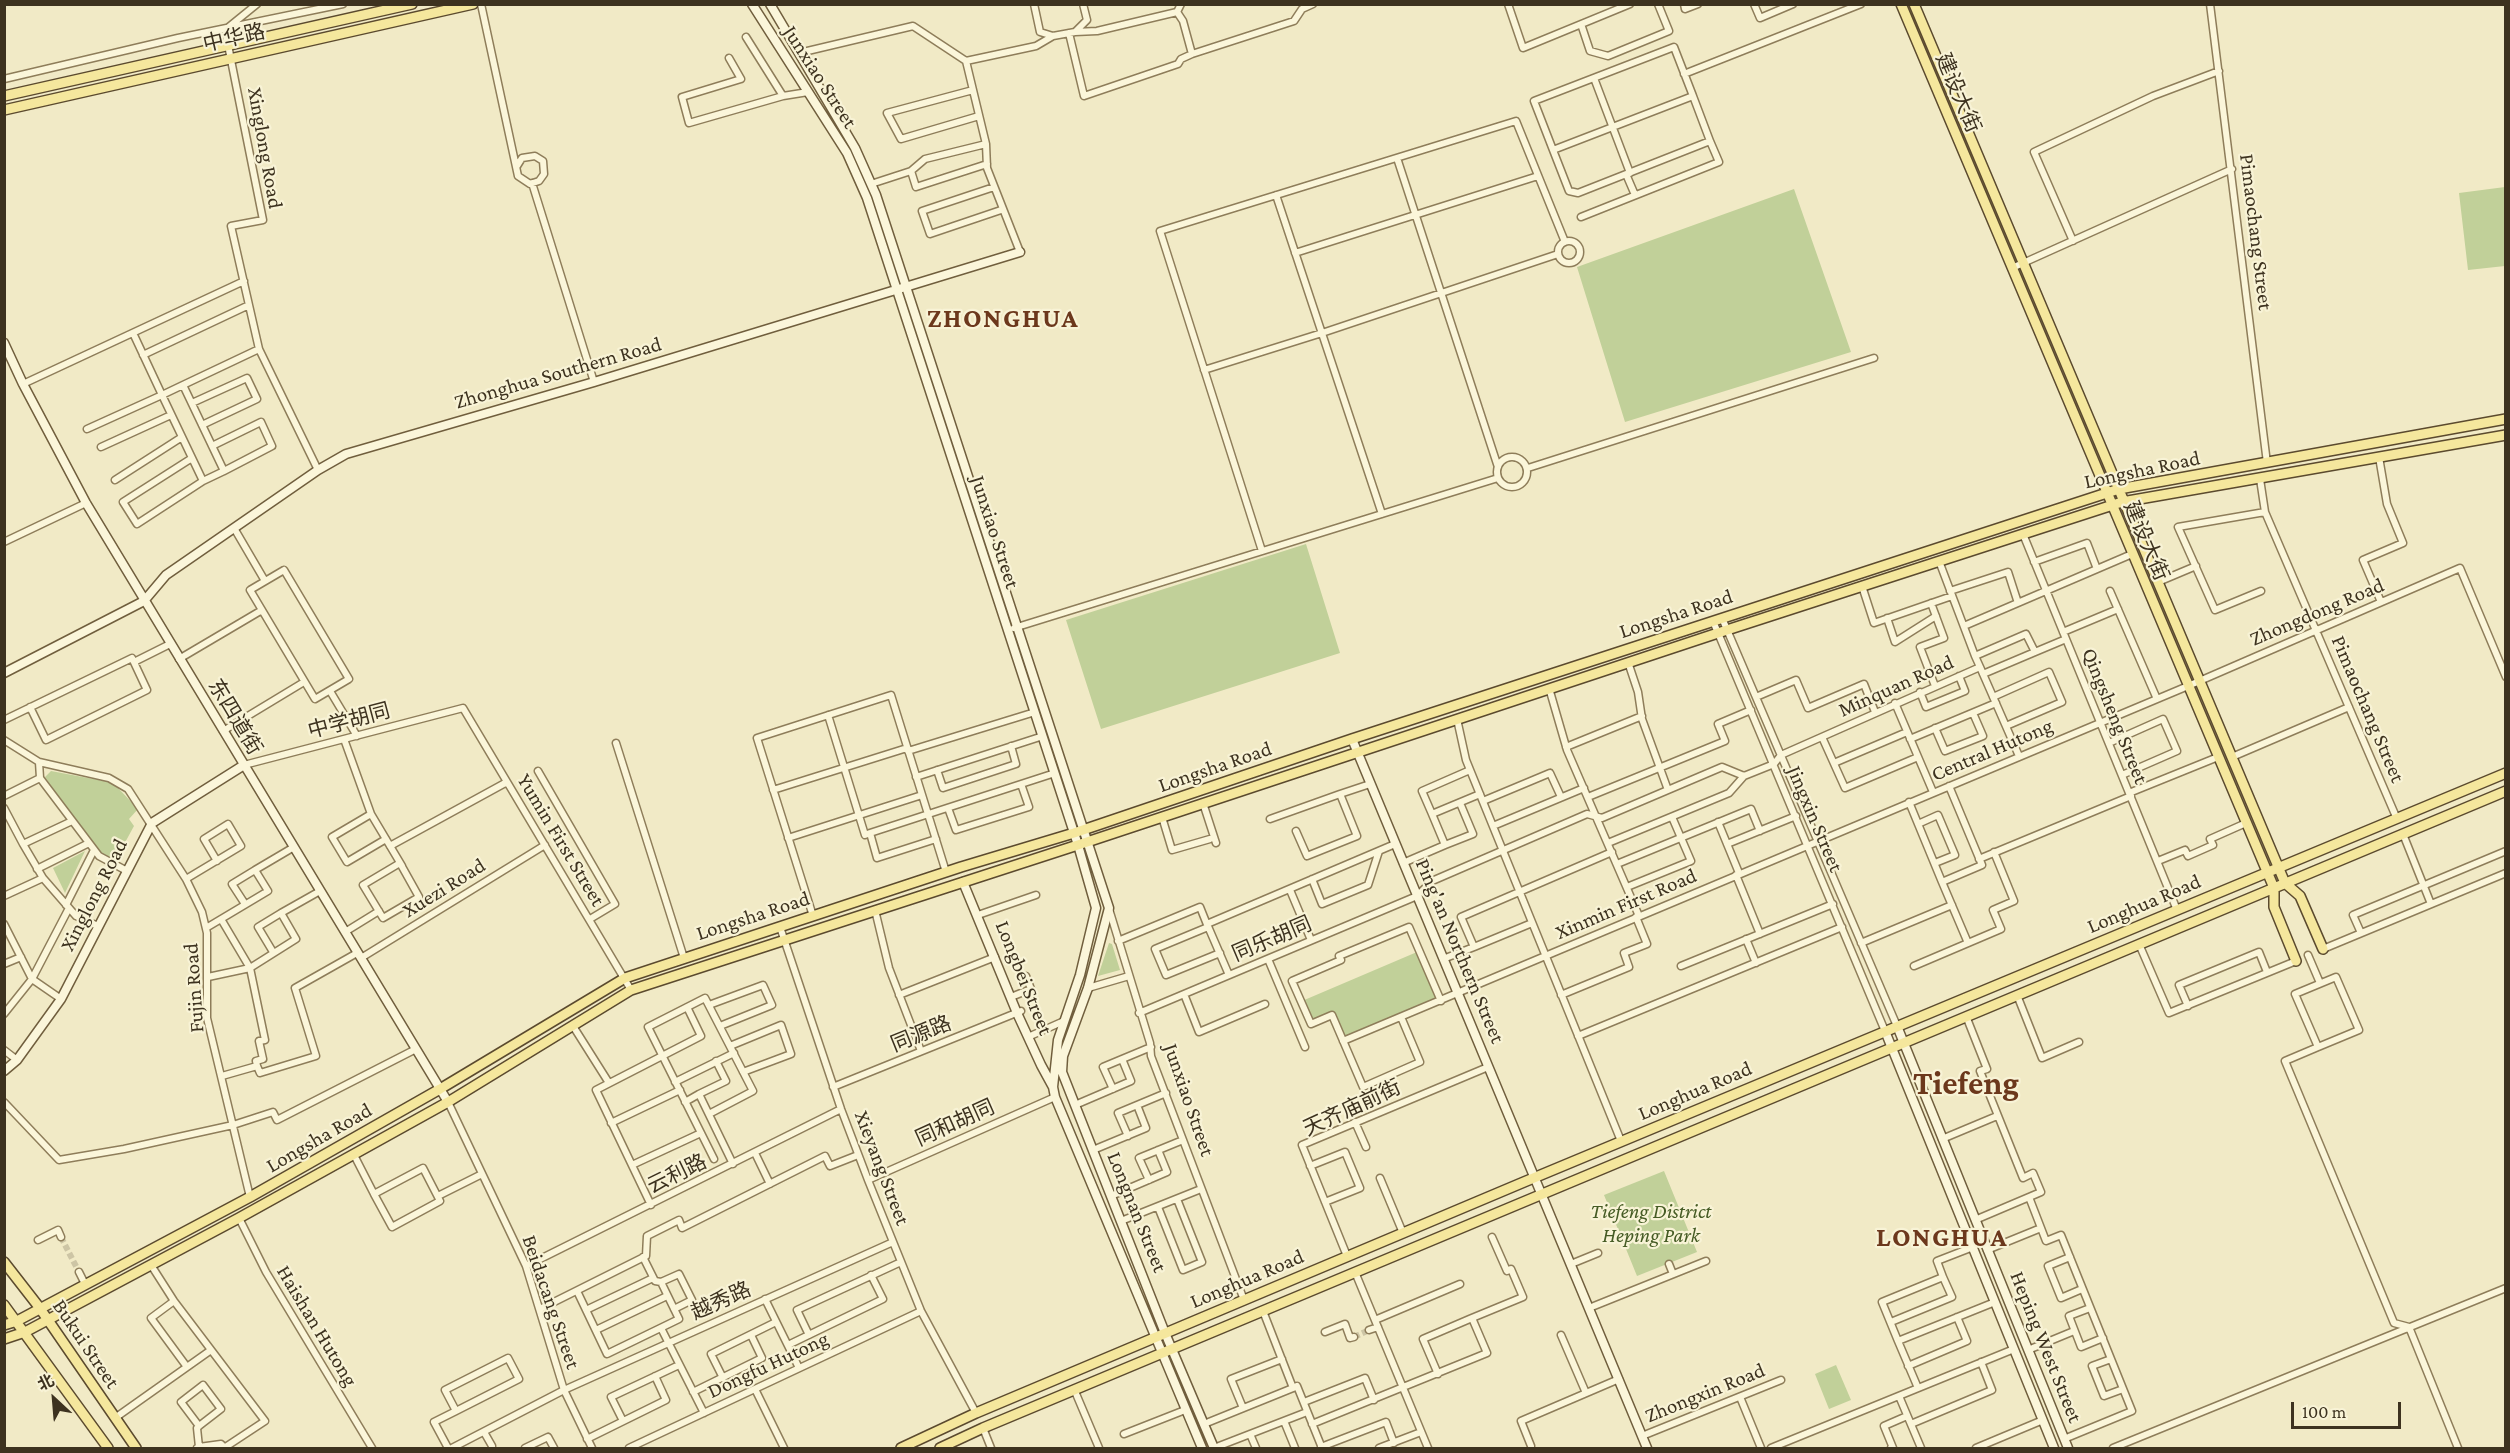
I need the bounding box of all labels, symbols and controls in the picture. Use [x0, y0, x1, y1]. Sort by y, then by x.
street label: 中华路 [200, 19, 268, 57]
street label: Junxiao Street [777, 21, 863, 133]
street label: 建设大街 [1930, 49, 1986, 137]
street label: Xinglong Road [242, 85, 288, 211]
street label: Pimaochang Street [2234, 152, 2278, 312]
district label: ZHONGHUA [927, 303, 1079, 335]
street label: Zhonghua Southern Road [452, 331, 664, 415]
street label: Longsha Road [2082, 445, 2202, 495]
street label: Junxiao Street [965, 472, 1025, 592]
street label: 建设大街 [2118, 497, 2174, 585]
street label: Zhongdong Road [2246, 572, 2388, 652]
street label: Longsha Road [1616, 584, 1736, 644]
street label: Pimaochang Street [2326, 632, 2410, 786]
street label: Qingsheng Street [2076, 644, 2154, 788]
street label: Minquan Road [1834, 649, 1958, 723]
street label: 东四道街 [203, 675, 267, 759]
street label: 中学胡同 [305, 698, 393, 744]
street label: Central Hutong [1927, 713, 2057, 787]
street label: Longsha Road [1155, 736, 1275, 798]
street label: Jingxin Street [1781, 762, 1849, 876]
street label: Yumin First Street [511, 769, 611, 911]
street label: Xinglong Road [55, 835, 133, 955]
street label: Xuezi Road [398, 853, 490, 923]
street label: Ping'an Northern Street [1410, 855, 1510, 1047]
street label: Xinmin First Road [1552, 863, 1700, 945]
street label: Longhua Road [2083, 869, 2205, 939]
street label: Longsha Road [693, 886, 813, 946]
street label: 同乐胡同 [1228, 911, 1316, 967]
street label: Longbei Street [990, 917, 1058, 1039]
street label: Fujin Road [178, 942, 210, 1034]
street label: 同源路 [887, 1011, 955, 1057]
street label: Junxiao Street [1158, 1040, 1220, 1160]
street label: Longhua Road [1634, 1056, 1756, 1126]
district label: Tiefeng [1913, 1064, 2019, 1104]
street label: 天齐庙前街 [1299, 1074, 1405, 1142]
street label: 同和胡同 [912, 1094, 998, 1152]
street label: Longsha Road [262, 1098, 376, 1178]
street label: Xieyang Street [849, 1107, 915, 1229]
street label: Longnan Street [1101, 1148, 1173, 1276]
street label: 云利路 [643, 1149, 711, 1199]
park label: Tiefeng District Heping Park [1591, 1199, 1711, 1249]
district label: LONGHUA [1876, 1222, 2008, 1254]
street label: Beidacang Street [516, 1232, 586, 1372]
street label: Longhua Road [1186, 1244, 1308, 1314]
street label: Haishan Hutong [271, 1261, 363, 1391]
street label: Heping West Street [2004, 1268, 2088, 1426]
street label: 越秀路 [687, 1277, 755, 1325]
street label: Bukui Street [47, 1295, 125, 1393]
street label: Dongfu Hutong [703, 1326, 833, 1404]
street label: Zhongxin Road [1641, 1358, 1769, 1428]
north arrow [24, 1369, 84, 1429]
text: 北 [35, 1371, 57, 1394]
scale bar [2294, 1390, 2404, 1428]
text: 100 m [2302, 1402, 2346, 1422]

